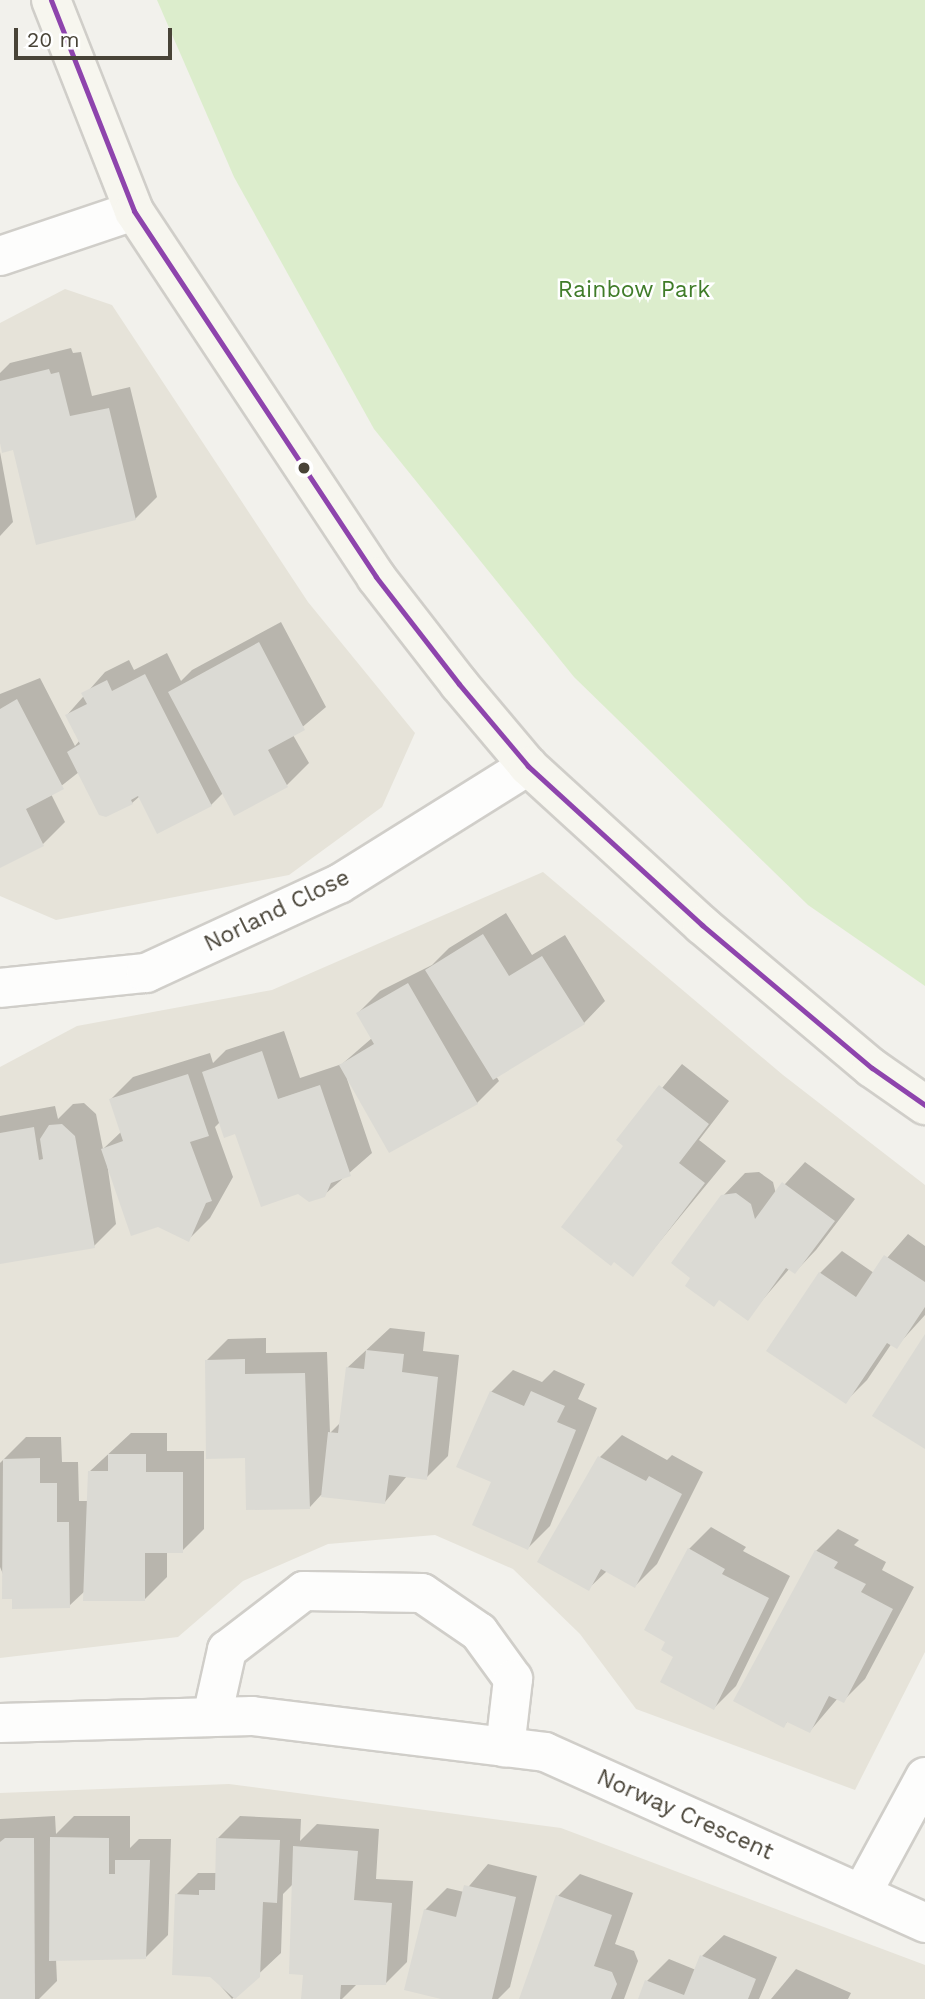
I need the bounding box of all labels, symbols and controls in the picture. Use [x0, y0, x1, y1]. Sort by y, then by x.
scale bar [18, 14, 175, 58]
text: 20 m [27, 27, 79, 52]
park label: Rainbow Park [557, 276, 711, 304]
unlabelled marker [297, 461, 311, 475]
street label: Norland Close [200, 864, 354, 958]
street label: Norway Crescent [592, 1764, 778, 1866]

